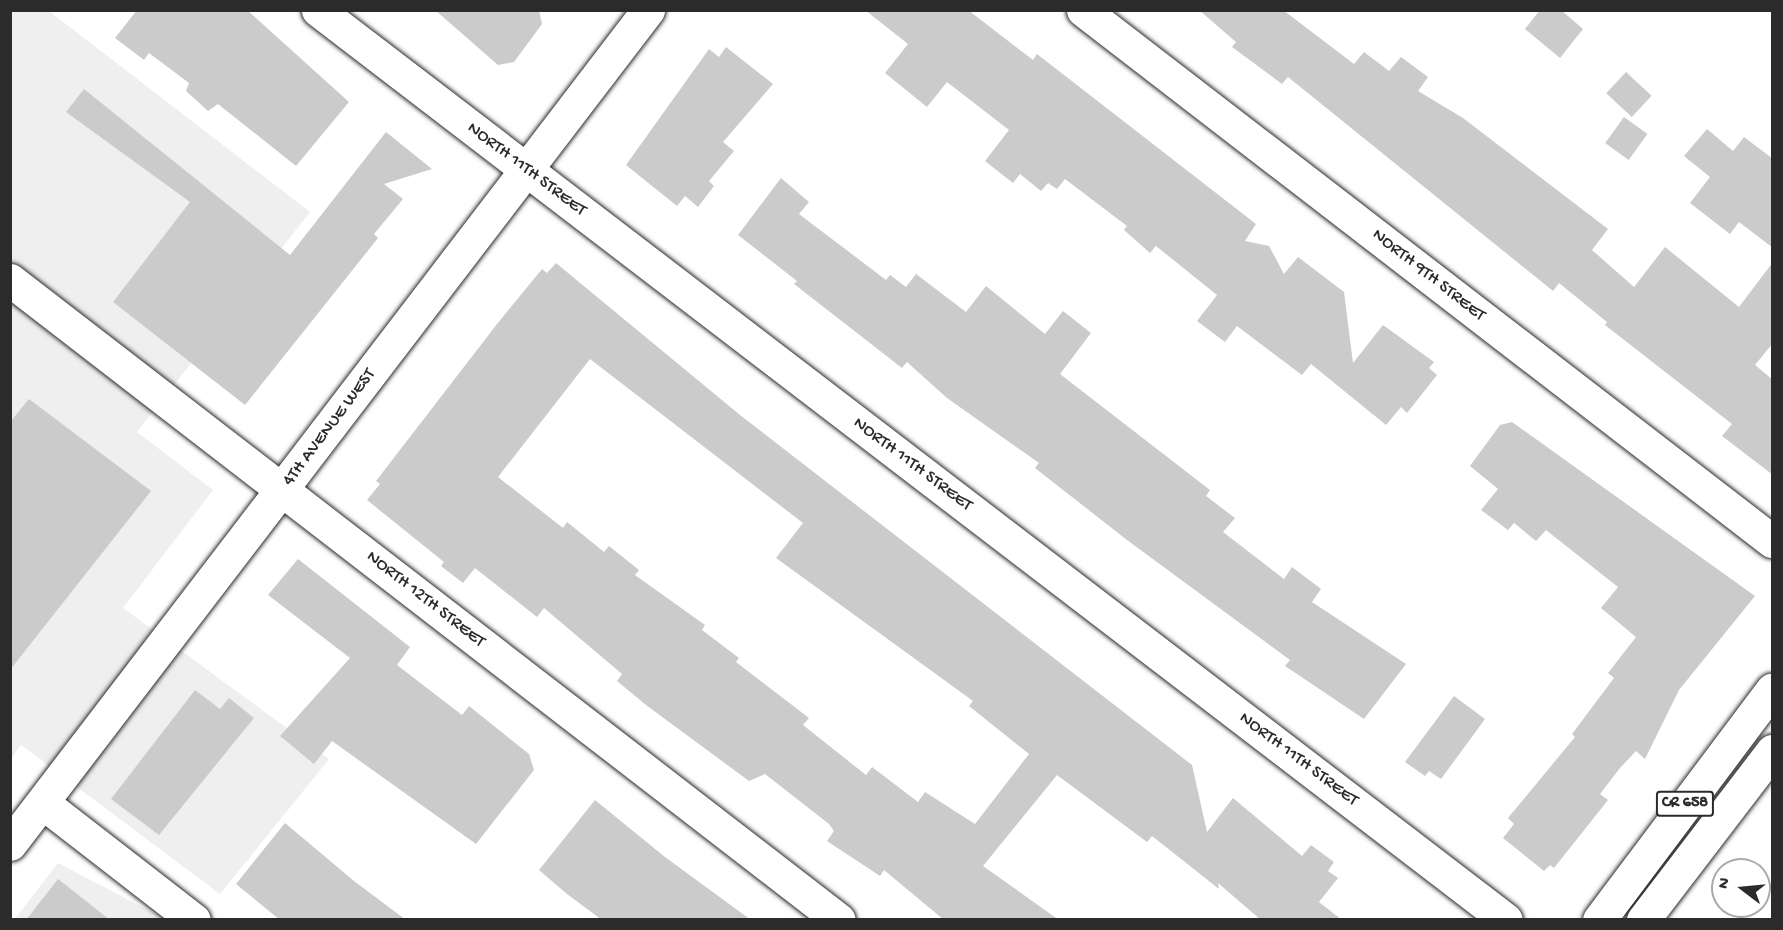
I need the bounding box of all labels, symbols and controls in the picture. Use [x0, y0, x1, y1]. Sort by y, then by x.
street label: NORTH 11TH STREET [462, 118, 590, 222]
street label: NORTH 9TH STREET [1367, 225, 1489, 327]
street label: 4TH AVENUE WEST [279, 365, 381, 491]
street label: NORTH 11TH STREET [848, 413, 976, 517]
street label: NORTH 12TH STREET [361, 547, 489, 653]
street label: NORTH 11TH STREET [1234, 708, 1362, 812]
road number: CR 658 [1655, 791, 1715, 817]
north arrow [1711, 858, 1771, 918]
text: N [1715, 876, 1736, 891]

